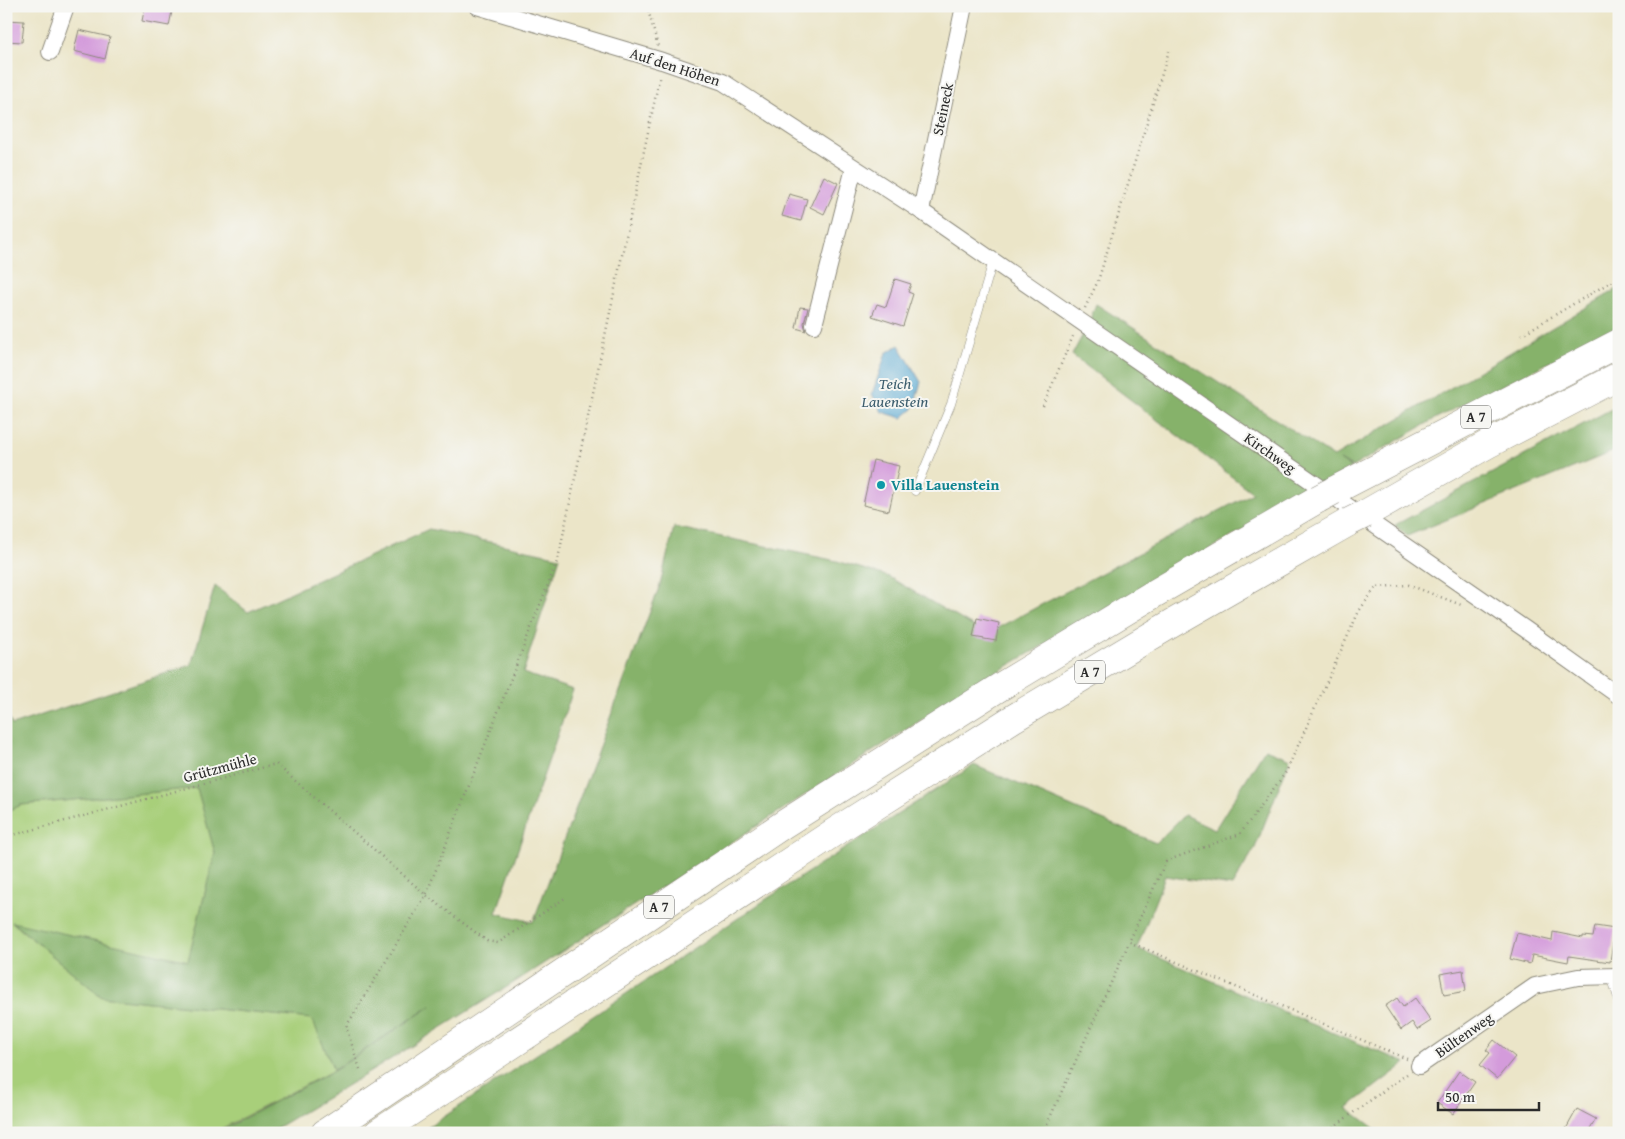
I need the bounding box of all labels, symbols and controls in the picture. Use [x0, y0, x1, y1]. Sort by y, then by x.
street label: Auf den Höhen [627, 42, 723, 91]
street label: Steineck [927, 80, 958, 137]
water label: Teich Lauenstein [861, 371, 928, 413]
road number: A 7 [1461, 406, 1491, 428]
street label: Kirchweg [1240, 427, 1301, 478]
place label: Villa Lauenstein [891, 474, 999, 495]
marker: Villa Lauenstein [875, 479, 887, 491]
road number: A 7 [1075, 660, 1105, 684]
street label: Grützmühle [181, 748, 259, 787]
road number: A 7 [644, 896, 674, 919]
street label: Bültenweg [1430, 1007, 1497, 1062]
scale bar [1438, 1079, 1539, 1111]
text: 50 m [1445, 1086, 1476, 1107]

